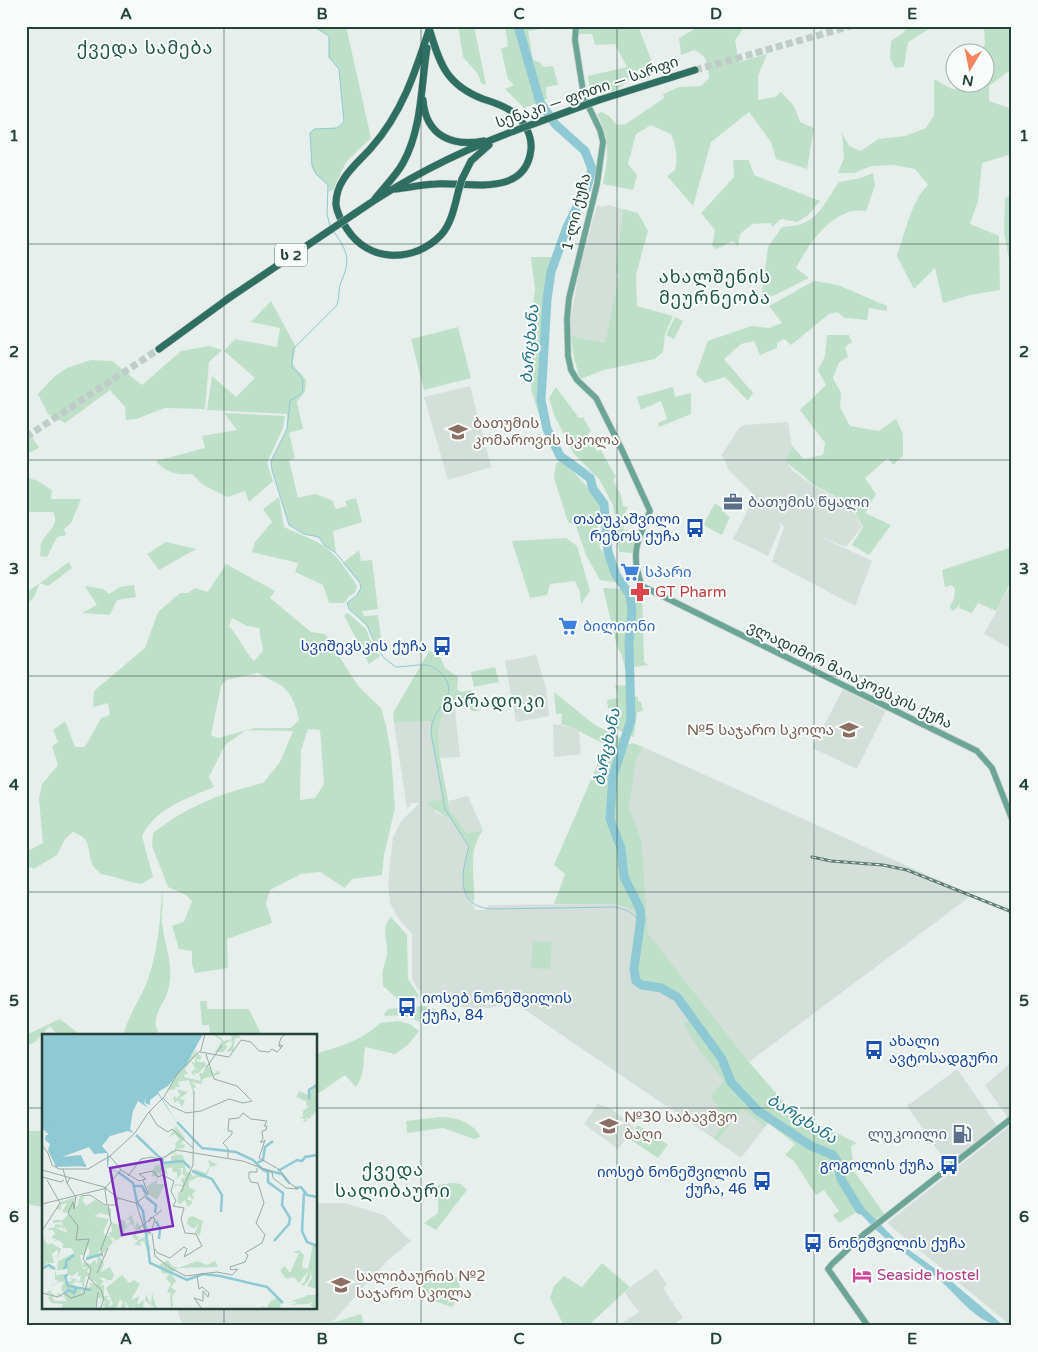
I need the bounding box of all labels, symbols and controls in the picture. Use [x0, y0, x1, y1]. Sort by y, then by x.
text: A [120, 4, 132, 24]
text: B [316, 4, 328, 24]
text: C [513, 4, 525, 24]
text: D [710, 4, 722, 24]
text: E [907, 4, 917, 24]
district label: ქვედა სამება [77, 37, 213, 59]
north arrow [946, 42, 996, 92]
street label: სენაკი — ფოთი — სარფი [493, 52, 681, 132]
text: N [961, 71, 975, 90]
text: 1 [9, 126, 19, 146]
text: 1 [1019, 126, 1029, 146]
street label: 1-ლი ქუჩა [558, 171, 594, 253]
road number: ს 2 [275, 244, 307, 266]
district label: ახალშენის მეურნეობა [659, 266, 771, 309]
water label: ბარცხანა [517, 304, 543, 384]
text: 2 [9, 342, 19, 362]
text: 2 [1019, 342, 1029, 362]
place label: ბათუმის კომაროვის სკოლა [473, 414, 619, 449]
school or university icon: ბათუმის კომაროვის სკოლა [447, 421, 469, 443]
office icon: ბათუმის წყალი [722, 491, 744, 513]
place label: ბათუმის წყალი [748, 493, 869, 511]
place label: თაბუკაშვილი რეზოს ქუჩა [573, 510, 680, 545]
bus stop icon: თაბუკაშვილი რეზოს ქუჩა [684, 517, 706, 539]
text: 3 [9, 559, 19, 579]
text: 3 [1019, 559, 1029, 579]
supermarket icon: სპარი [619, 561, 641, 583]
place label: სპარი [645, 563, 692, 581]
pharmacy icon: GT Pharm [629, 581, 651, 603]
place label: GT Pharm [655, 583, 726, 601]
supermarket icon: ბილიონი [557, 615, 579, 637]
place label: ბილიონი [583, 617, 655, 635]
street label: ვლადიმირ მაიაკოვსკის ქუჩა [745, 617, 955, 733]
bus stop icon: სვიშევსკის ქუჩა [431, 635, 453, 657]
place label: სვიშევსკის ქუჩა [301, 637, 427, 655]
district label: გარადოკი [442, 690, 546, 712]
water label: ბარცხანა [589, 706, 625, 788]
school or university icon: №5 საჯარო სკოლა [838, 719, 860, 741]
place label: №5 საჯარო სკოლა [687, 721, 834, 739]
text: 4 [9, 775, 19, 795]
text: 4 [1019, 775, 1029, 795]
place label: იოსებ ნონეშვილის ქუჩა, 84 [422, 989, 572, 1024]
text: 5 [9, 991, 19, 1011]
text: 5 [1019, 991, 1029, 1011]
bus stop icon: იოსებ ნონეშვილის ქუჩა, 84 [396, 996, 418, 1018]
place label: ახალი ავტოსადგური [889, 1032, 998, 1067]
inset map [42, 1034, 318, 1310]
bus stop icon: ახალი ავტოსადგური [863, 1039, 885, 1061]
water label: ბარცხანა [763, 1090, 841, 1148]
place label: №30 საბავშვო ბაღი [624, 1108, 737, 1143]
school or university icon: №30 საბავშვო ბაღი [598, 1115, 620, 1137]
fuel station icon: ლუკოილი [951, 1123, 973, 1145]
place label: ლუკოილი [868, 1125, 947, 1143]
bus stop icon: გოგოლის ქუჩა [938, 1154, 960, 1176]
place label: გოგოლის ქუჩა [820, 1156, 934, 1174]
district label: ქვედა სალიბაური [335, 1159, 451, 1202]
place label: იოსებ ნონეშვილის ქუჩა, 46 [597, 1163, 747, 1198]
bus stop icon: იოსებ ნონეშვილის ქუჩა, 46 [751, 1170, 773, 1192]
text: 6 [9, 1207, 19, 1227]
text: 6 [1019, 1207, 1029, 1227]
bus stop icon: ნონეშვილის ქუჩა [802, 1232, 824, 1254]
place label: ნონეშვილის ქუჩა [828, 1234, 966, 1252]
hotel icon: Seaside hostel [851, 1264, 873, 1286]
place label: Seaside hostel [877, 1266, 979, 1284]
place label: სალიბაურის №2 საჯარო სკოლა [356, 1267, 486, 1302]
school or university icon: სალიბაურის №2 საჯარო სკოლა [330, 1274, 352, 1296]
text: A [120, 1329, 132, 1349]
text: B [316, 1329, 328, 1349]
text: C [513, 1329, 525, 1349]
text: D [710, 1329, 722, 1349]
text: E [907, 1329, 917, 1349]

